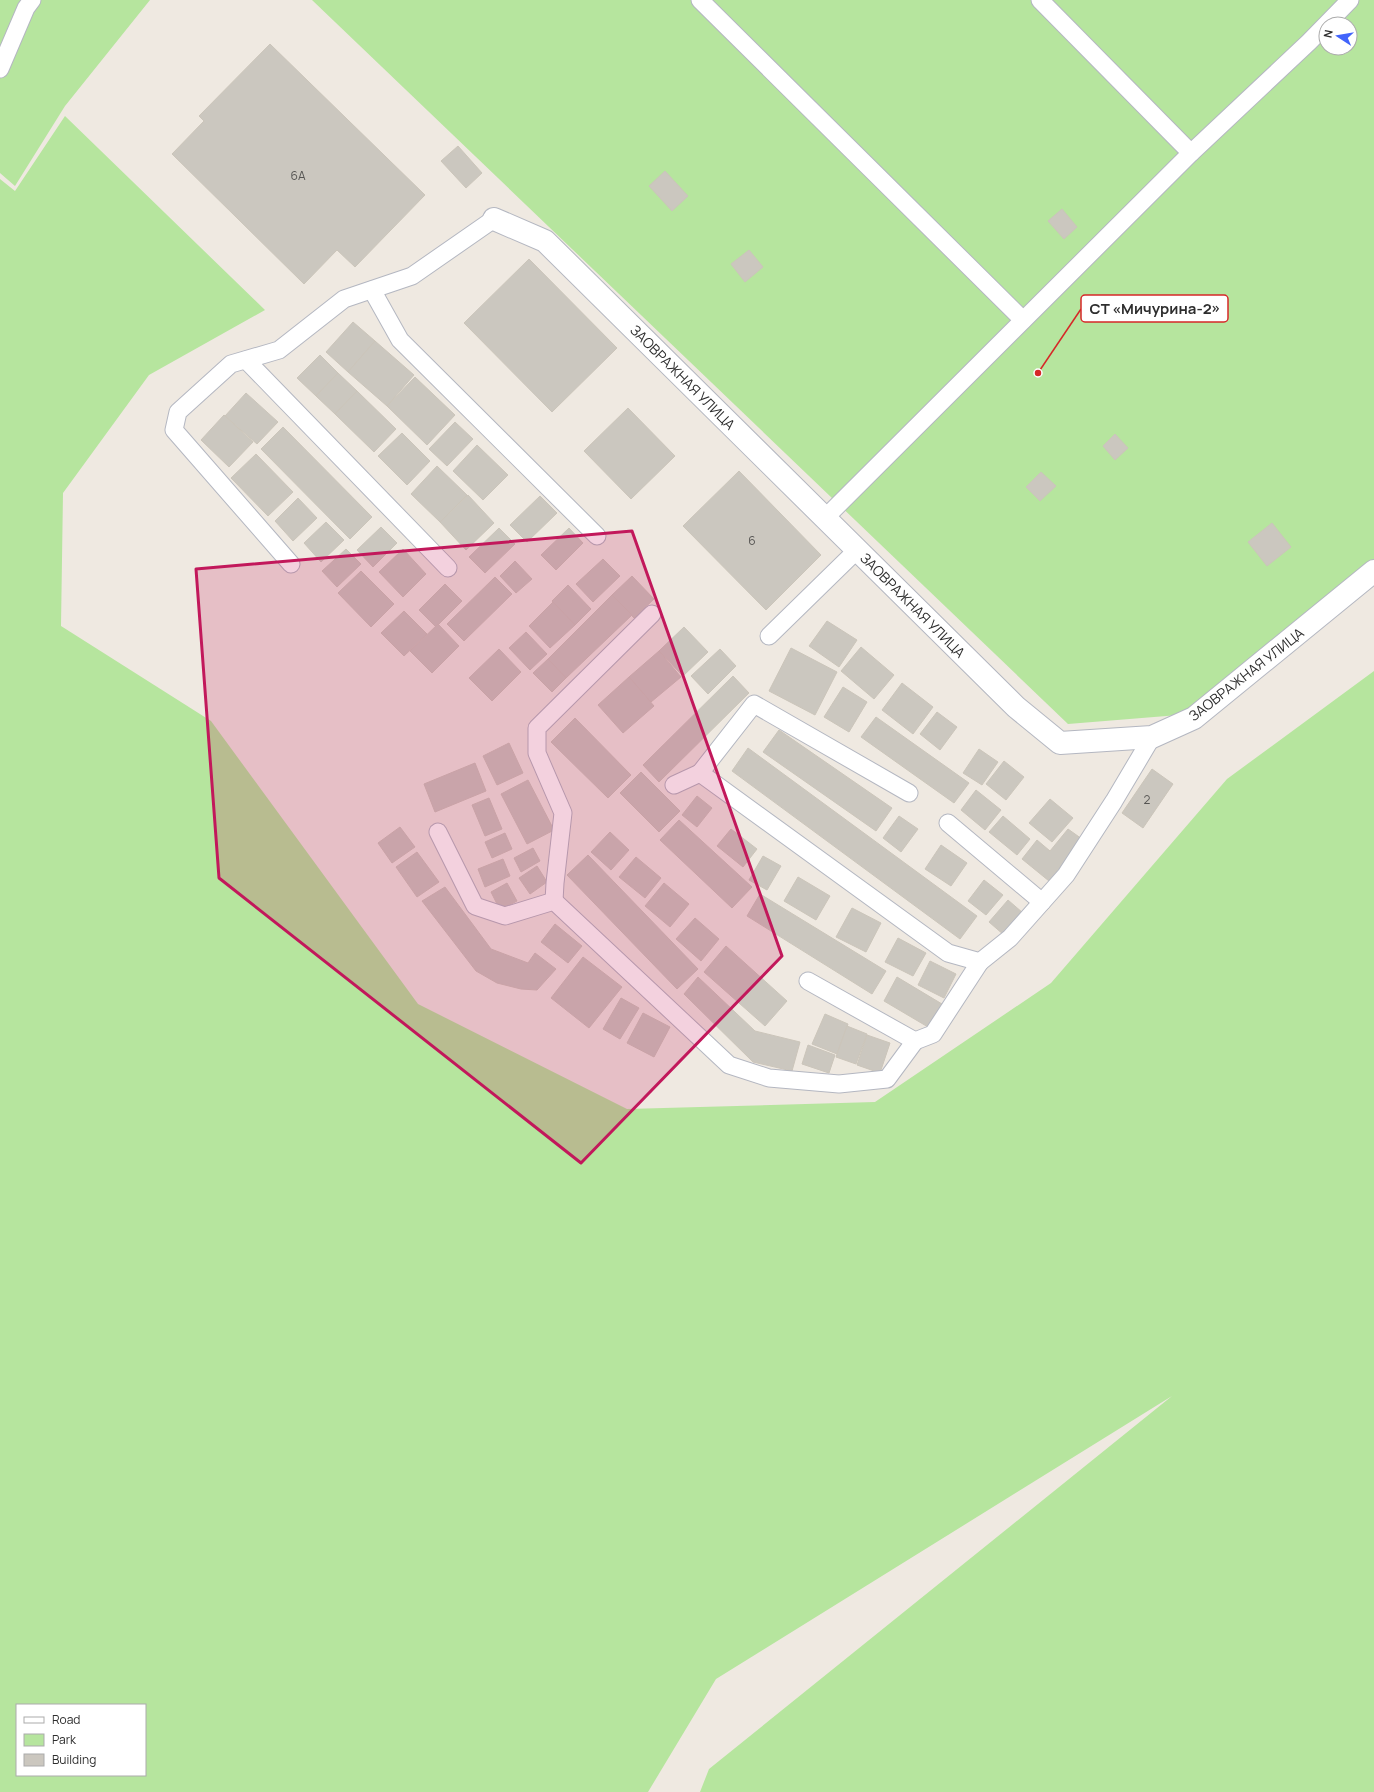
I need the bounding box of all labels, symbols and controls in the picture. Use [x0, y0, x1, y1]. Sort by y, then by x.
north arrow [1318, 16, 1358, 56]
text: N [1320, 28, 1336, 39]
house number: 6А [290, 167, 306, 184]
callout: СТ «Мичурина-2» [1081, 295, 1228, 322]
text: СТ «Мичурина-2» [1090, 298, 1220, 319]
street label: ЗАОВРАЖНАЯ УЛИЦА [626, 320, 740, 434]
house number: 6 [748, 532, 756, 549]
street label: ЗАОВРАЖНАЯ УЛИЦА [856, 548, 970, 662]
street label: ЗАОВРАЖНАЯ УЛИЦА [1184, 623, 1308, 725]
house number: 2 [1144, 791, 1151, 808]
legend [16, 1704, 146, 1776]
text: Road [52, 1711, 80, 1728]
text: Park [52, 1731, 77, 1748]
text: Building [52, 1751, 96, 1768]

